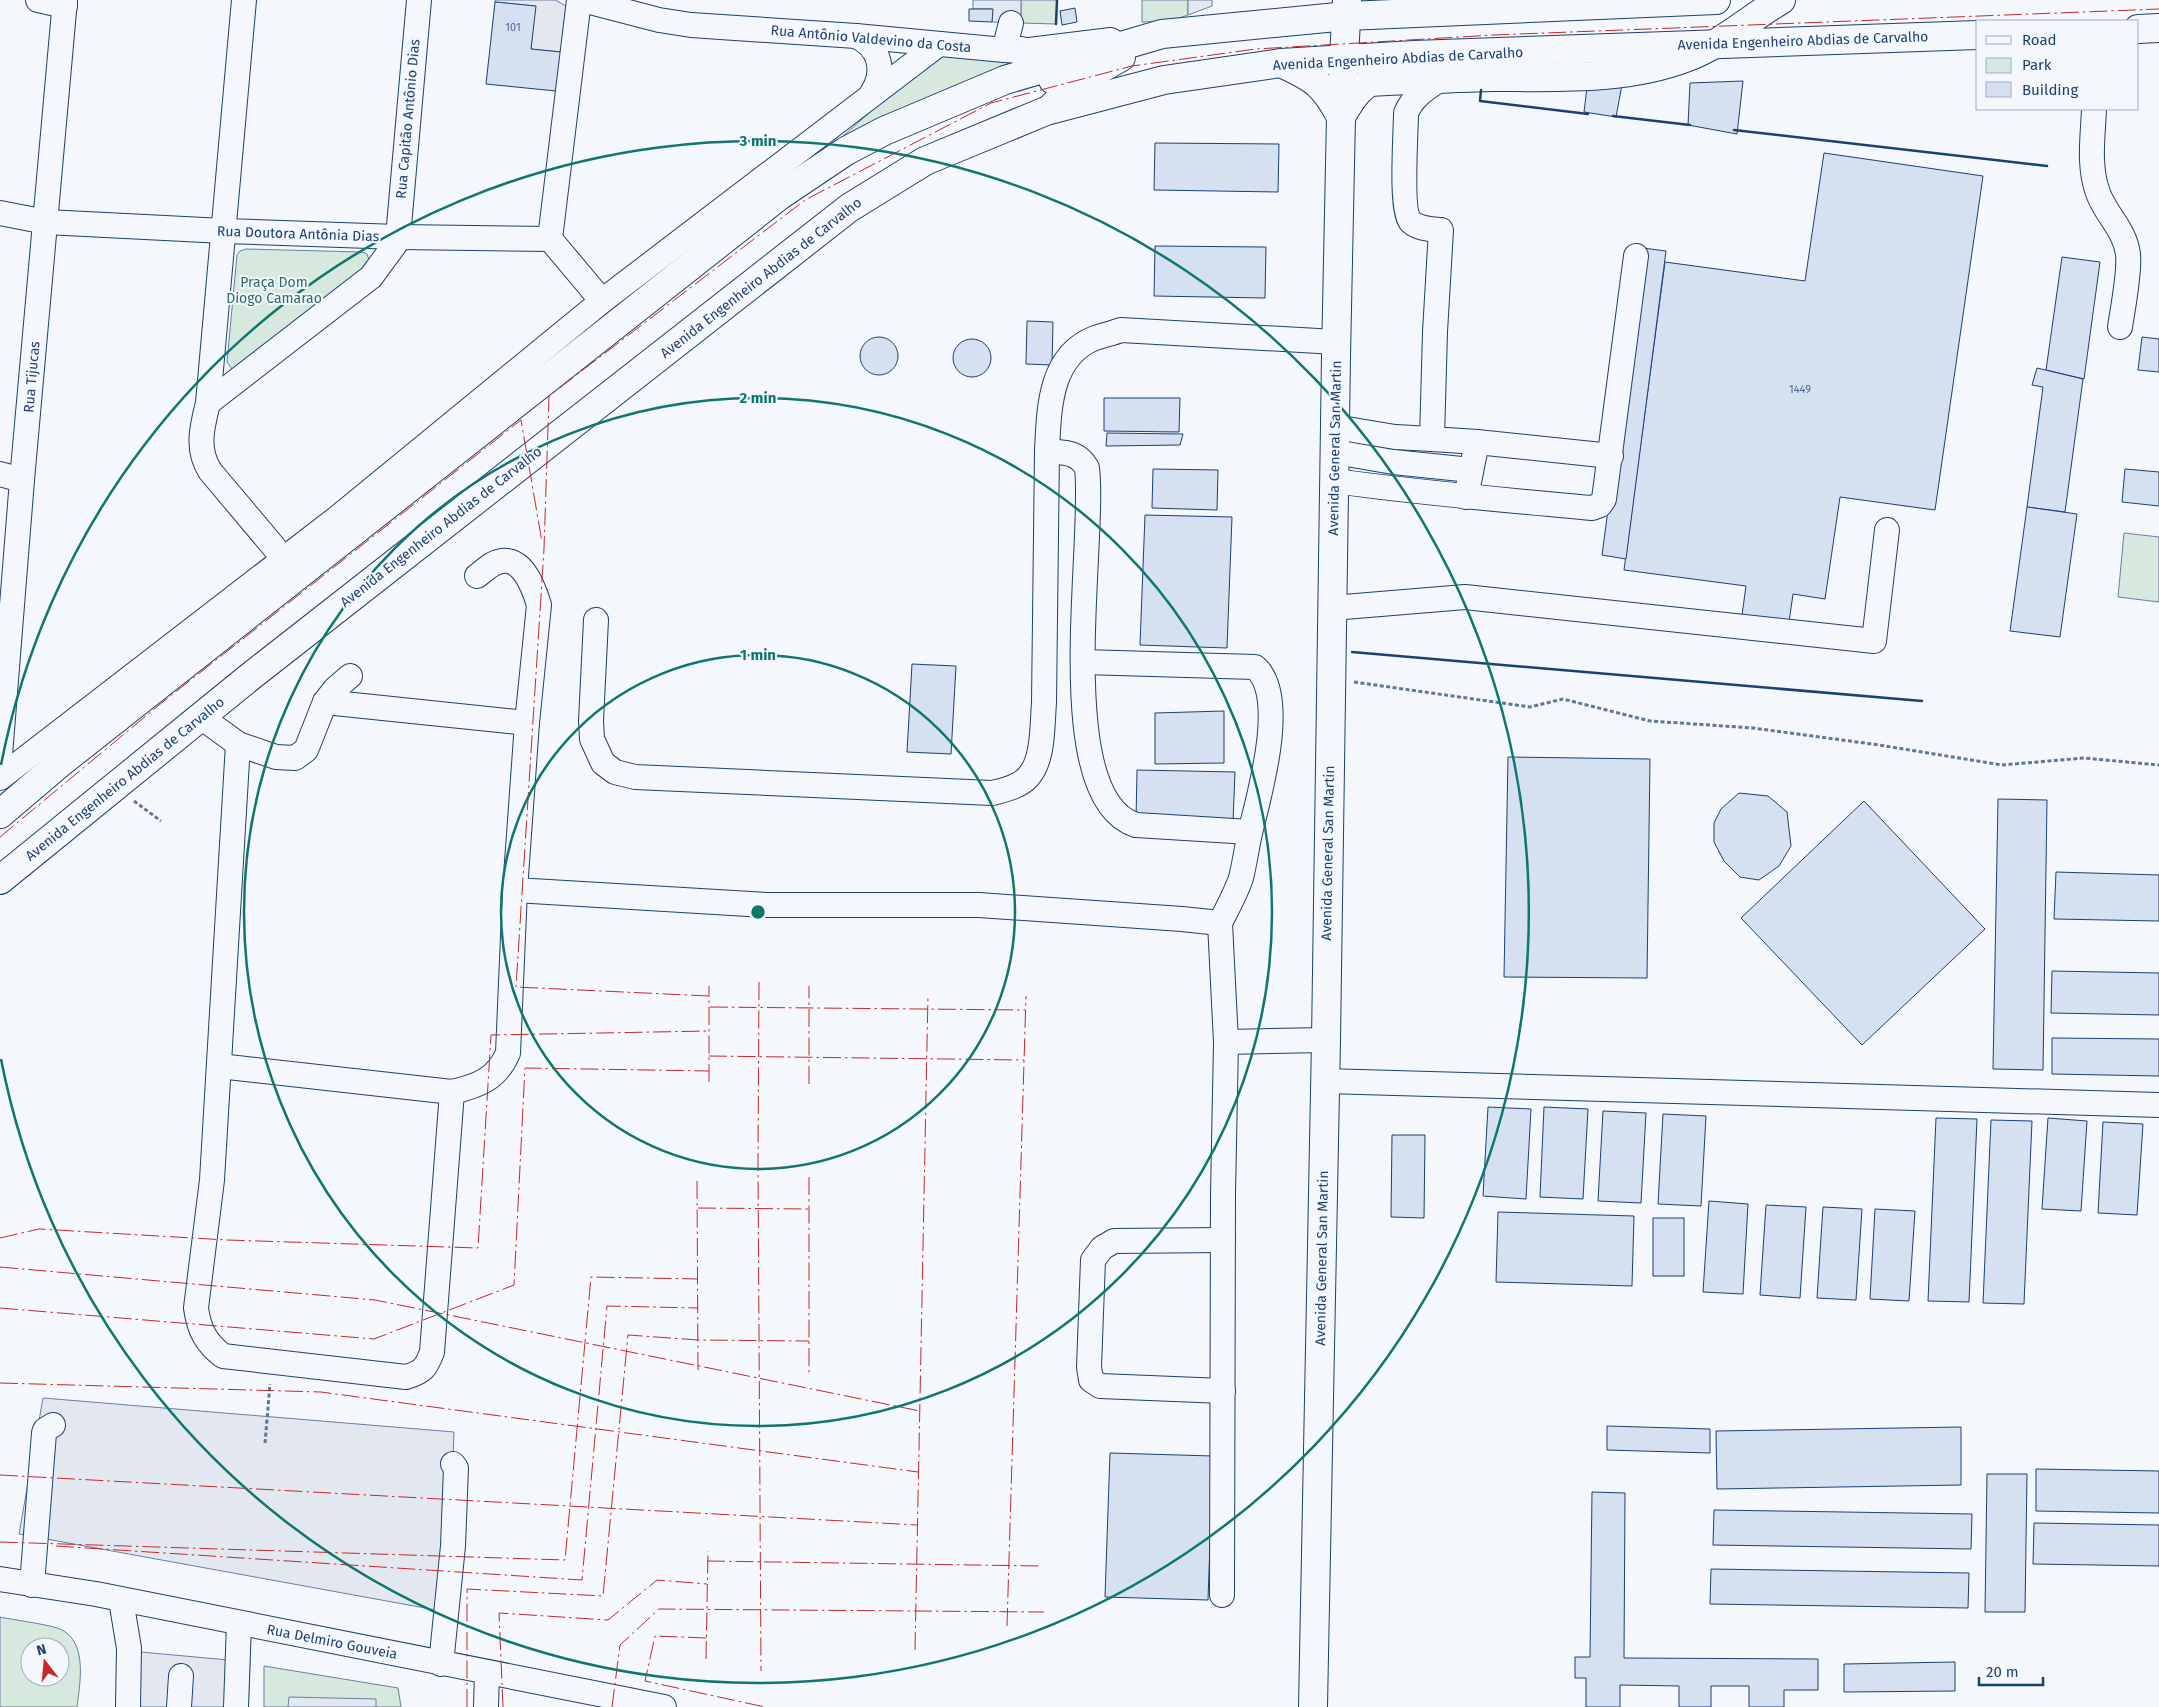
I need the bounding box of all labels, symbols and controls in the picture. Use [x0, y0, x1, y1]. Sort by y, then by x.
legend [1976, 20, 2139, 110]
house number: 101 [505, 21, 521, 34]
street label: Rua Antônio Valdevino da Costa [770, 22, 972, 56]
street label: Avenida Engenheiro Abdias de Carvalho [1677, 28, 1929, 54]
text: Road [2022, 31, 2057, 49]
street label: Rua Capitão Antônio Dias [393, 38, 423, 200]
street label: Avenida Engenheiro Abdias de Carvalho [1272, 44, 1524, 74]
text: Park [2022, 56, 2052, 74]
text: Building [2022, 81, 2078, 99]
text: 3 min [739, 132, 776, 150]
street label: Avenida Engenheiro Abdias de Carvalho [657, 194, 865, 362]
street label: Rua Doutora Antônia Dias [217, 223, 380, 245]
park label: Praça Dom Diogo Camarao [226, 274, 322, 307]
street label: Rua Tijucas [20, 340, 44, 413]
street label: Avenida General San Martin [1325, 360, 1345, 536]
house number: 1449 [1789, 383, 1811, 396]
text: 2 min [740, 389, 776, 407]
street label: Avenida Engenheiro Abdias de Carvalho [337, 443, 545, 611]
text: 1 min [740, 646, 776, 664]
street label: Avenida Engenheiro Abdias de Carvalho [22, 693, 228, 865]
street label: Avenida General San Martin [1318, 765, 1338, 941]
centre of rings [749, 903, 767, 921]
street label: Avenida General San Martin [1312, 1170, 1332, 1346]
street label: Rua Delmiro Gouveia [265, 1621, 399, 1663]
north arrow [20, 1637, 70, 1687]
text: N [35, 1641, 48, 1659]
scale bar [1979, 1654, 2043, 1686]
text: 20 m [1986, 1663, 2019, 1681]

